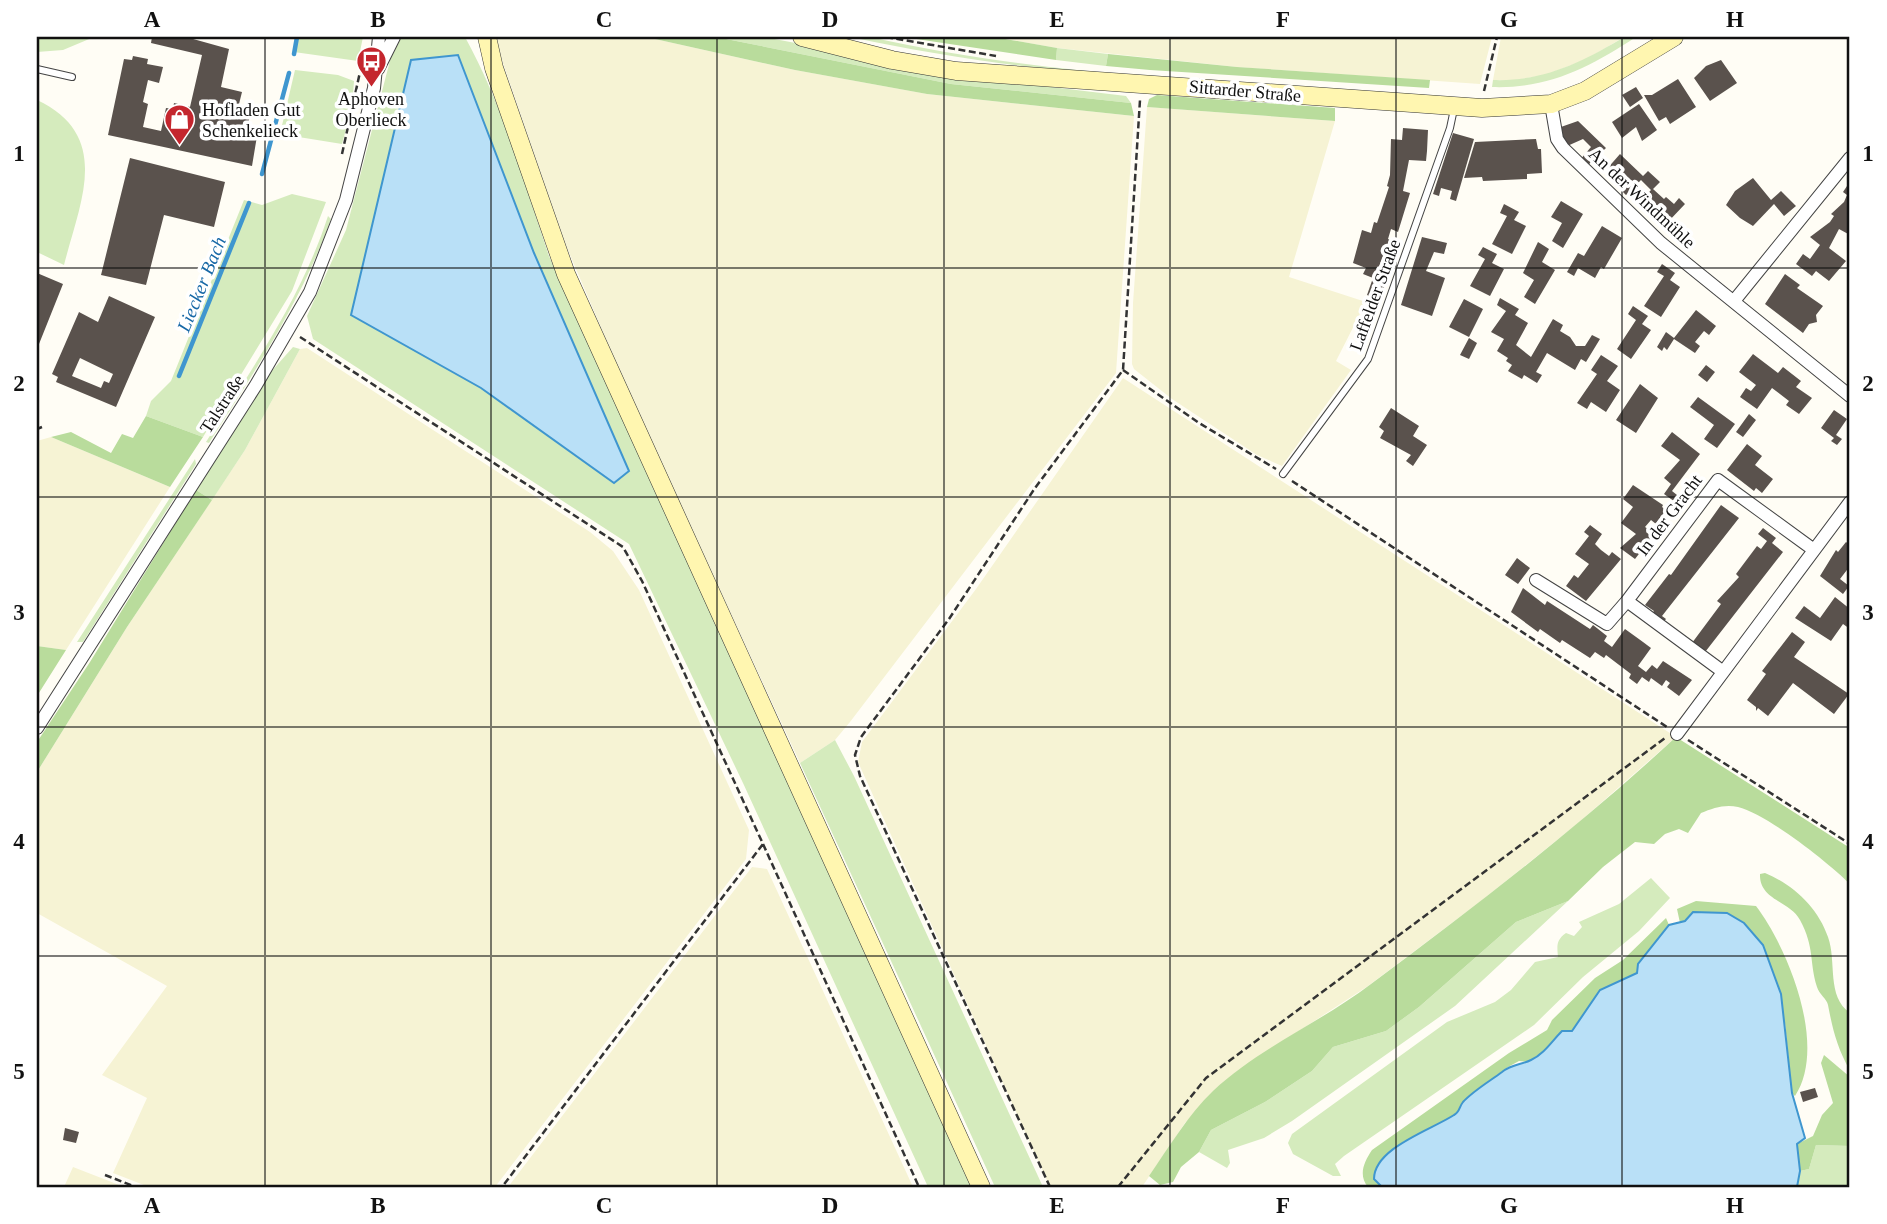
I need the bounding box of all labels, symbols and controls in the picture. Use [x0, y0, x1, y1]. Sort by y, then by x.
text: A [144, 7, 161, 32]
text: B [370, 7, 386, 32]
text: C [596, 7, 612, 32]
text: D [822, 7, 838, 32]
text: E [1049, 7, 1065, 32]
text: F [1276, 7, 1290, 32]
text: G [1500, 7, 1518, 32]
text: H [1726, 7, 1744, 32]
bus stop icon: Aphoven Oberlieck [354, 44, 388, 88]
street label: Sittarder Straße [1188, 76, 1302, 106]
place label: Aphoven Oberlieck [336, 89, 406, 130]
place label: Hofladen Gut Schenkelieck [202, 100, 300, 141]
shop icon: Hofladen Gut Schenkelieck [162, 103, 196, 147]
text: 1 [13, 141, 25, 166]
text: 1 [1862, 141, 1874, 166]
street label: An der Windmühle [1585, 144, 1699, 252]
water label: Liecker Bach [172, 234, 230, 336]
street label: Laffelder Straße [1346, 237, 1404, 353]
text: 2 [13, 371, 25, 396]
street label: Talstraße [196, 371, 248, 437]
text: 2 [1862, 371, 1874, 396]
street label: In der Gracht [1632, 471, 1706, 559]
text: 3 [13, 600, 25, 625]
text: 3 [1862, 600, 1874, 625]
text: 4 [13, 829, 25, 854]
text: 4 [1862, 829, 1874, 854]
text: 5 [13, 1059, 25, 1084]
text: 5 [1862, 1059, 1874, 1084]
text: A [144, 1193, 161, 1218]
text: B [370, 1193, 386, 1218]
text: C [596, 1193, 612, 1218]
text: D [822, 1193, 838, 1218]
text: E [1049, 1193, 1065, 1218]
text: F [1276, 1193, 1290, 1218]
text: G [1500, 1193, 1518, 1218]
text: H [1726, 1193, 1744, 1218]

